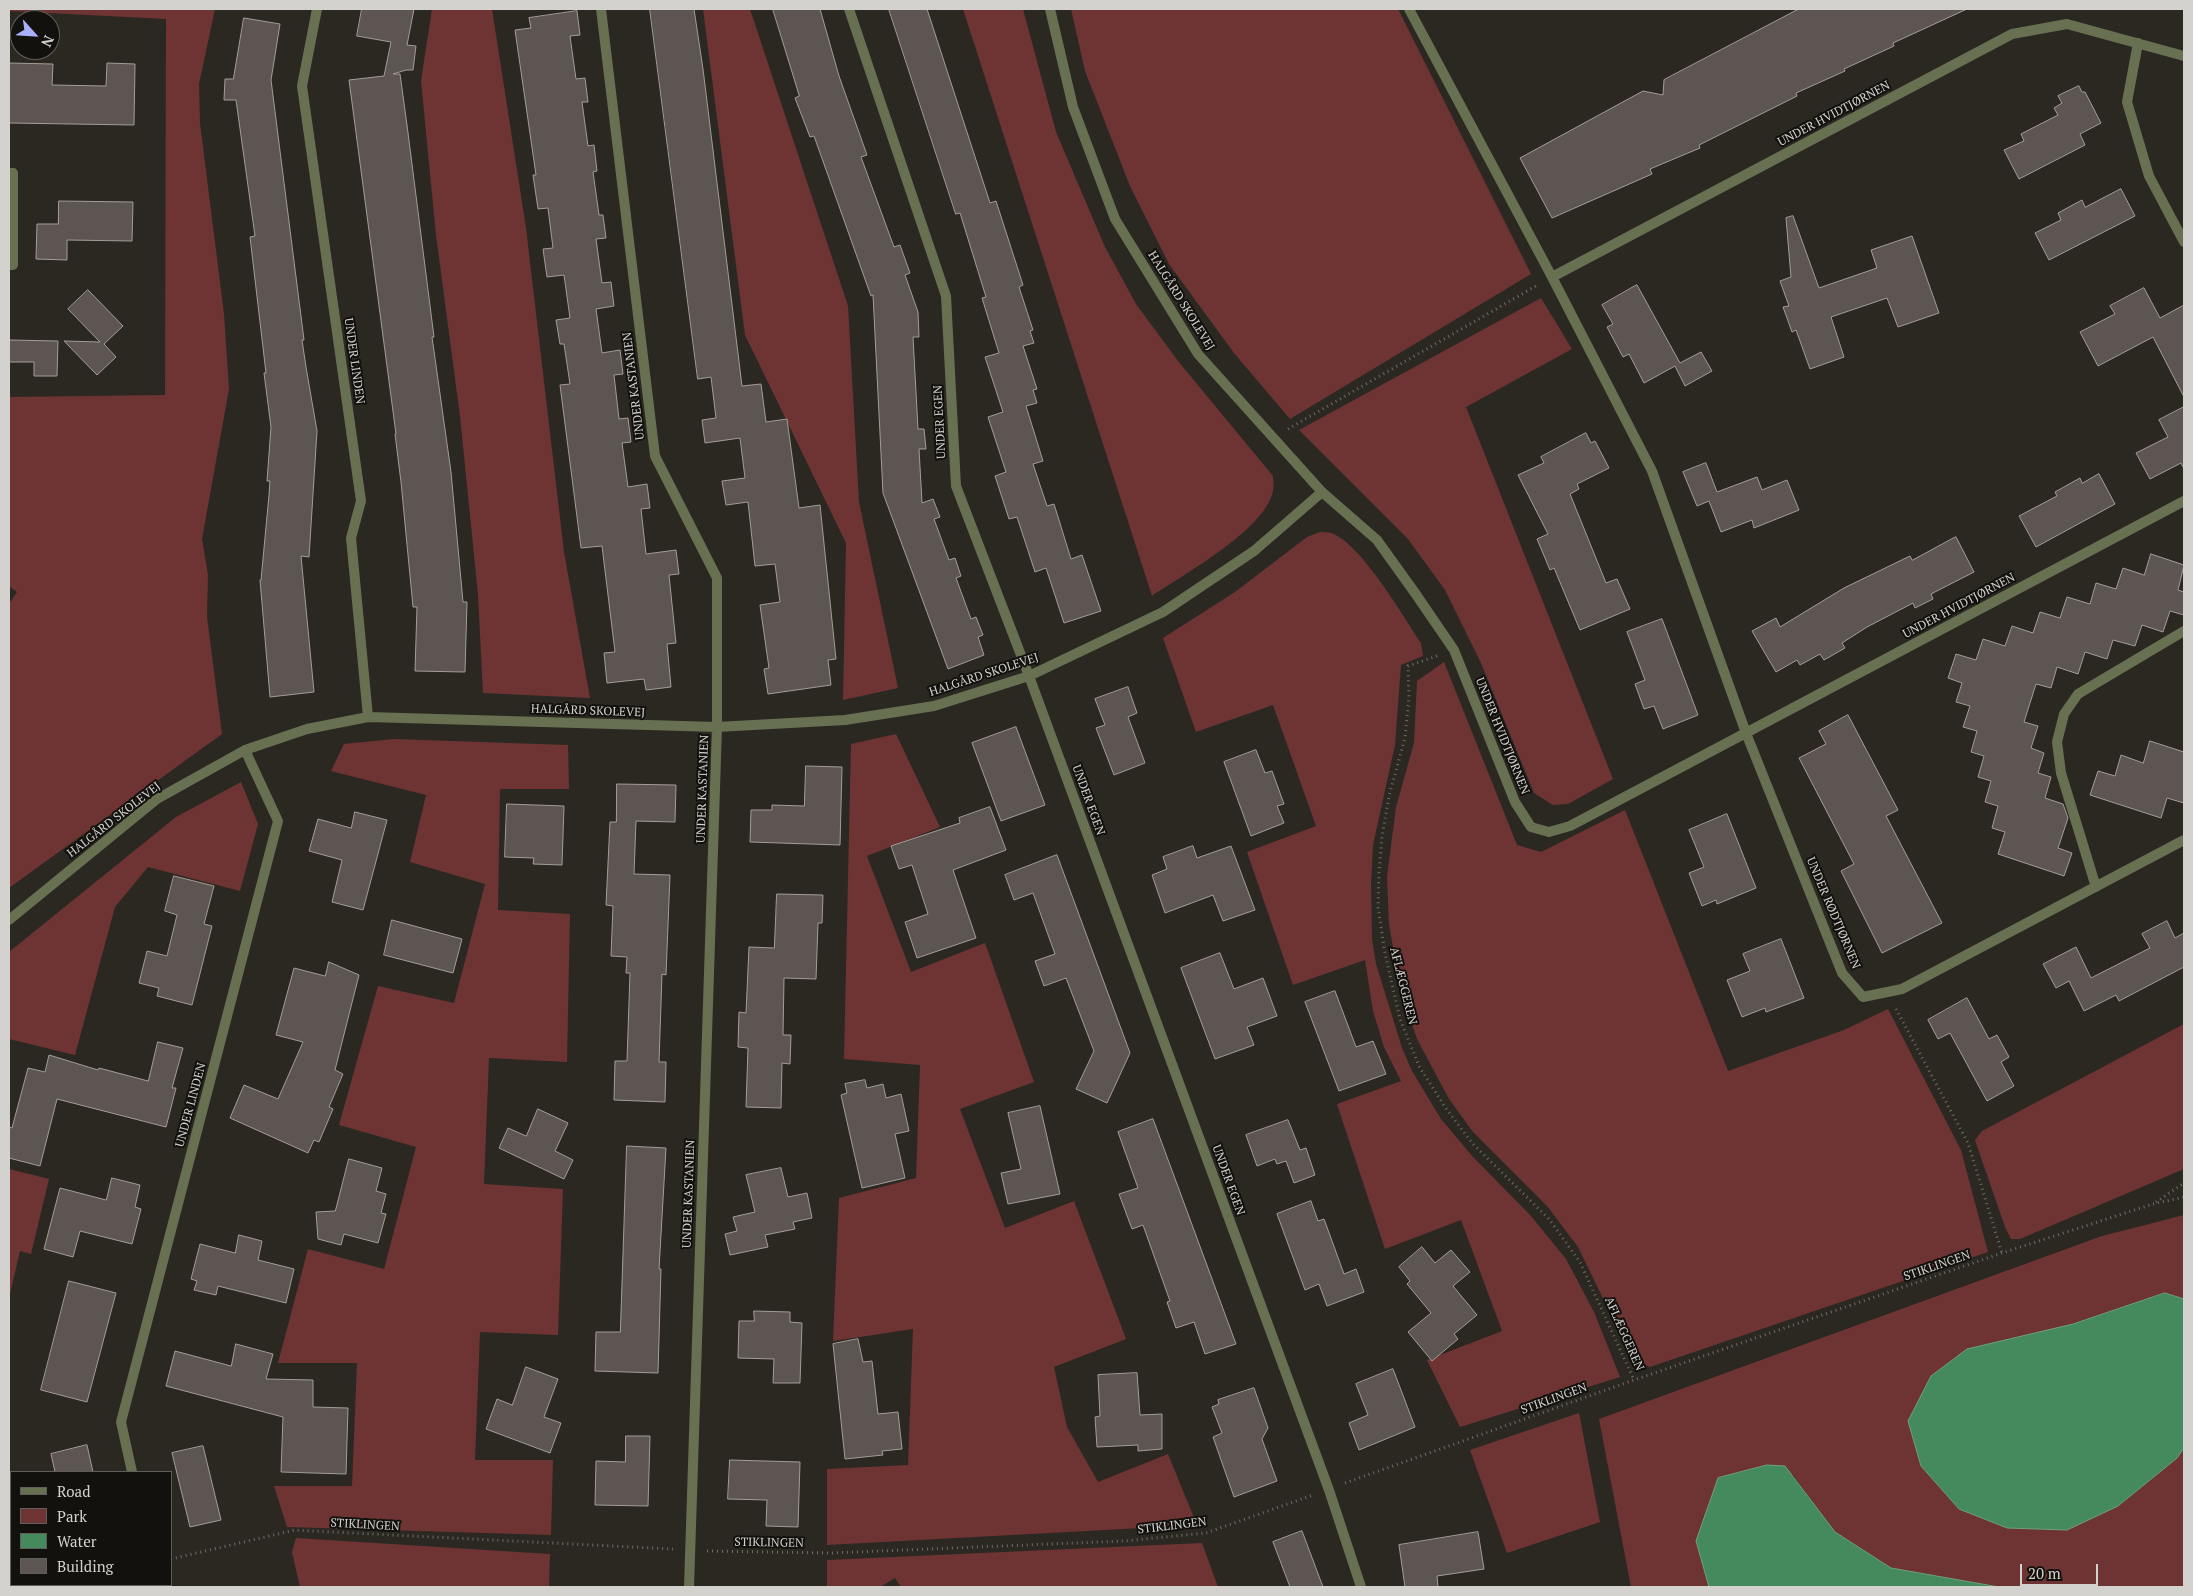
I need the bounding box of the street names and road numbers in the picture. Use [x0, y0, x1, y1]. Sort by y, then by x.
street label: UNDER HVIDTJØRNEN [1775, 78, 1893, 150]
street label: HALGÅRD SKOLEVEJ [1145, 249, 1217, 353]
street label: UNDER LINDEN [341, 317, 367, 405]
street label: UNDER KASTANIEN [620, 331, 648, 441]
street label: UNDER EGEN [931, 385, 949, 459]
street label: UNDER HVIDTJØRNEN [1900, 570, 2018, 642]
street label: HALGÅRD SKOLEVEJ [927, 650, 1041, 700]
street label: UNDER HVIDTJØRNEN [1472, 675, 1532, 797]
street label: HALGÅRD SKOLEVEJ [531, 702, 645, 720]
street label: UNDER KASTANIEN [694, 735, 712, 843]
street label: UNDER EGEN [1069, 763, 1107, 837]
street label: HALGÅRD SKOLEVEJ [65, 779, 163, 861]
street label: UNDER RØDTJØRNEN [1803, 855, 1863, 971]
street label: AFLÆGGEREN [1386, 946, 1420, 1026]
street label: UNDER LINDEN [173, 1061, 209, 1149]
street label: UNDER KASTANIEN [680, 1140, 698, 1248]
street label: UNDER EGEN [1209, 1143, 1247, 1217]
street label: STIKLINGEN [1902, 1248, 1972, 1284]
street label: AFLÆGGEREN [1601, 1295, 1647, 1373]
street label: STIKLINGEN [1519, 1380, 1589, 1418]
street label: STIKLINGEN [1137, 1515, 1207, 1537]
street label: STIKLINGEN [330, 1516, 400, 1534]
street label: STIKLINGEN [734, 1535, 804, 1551]

